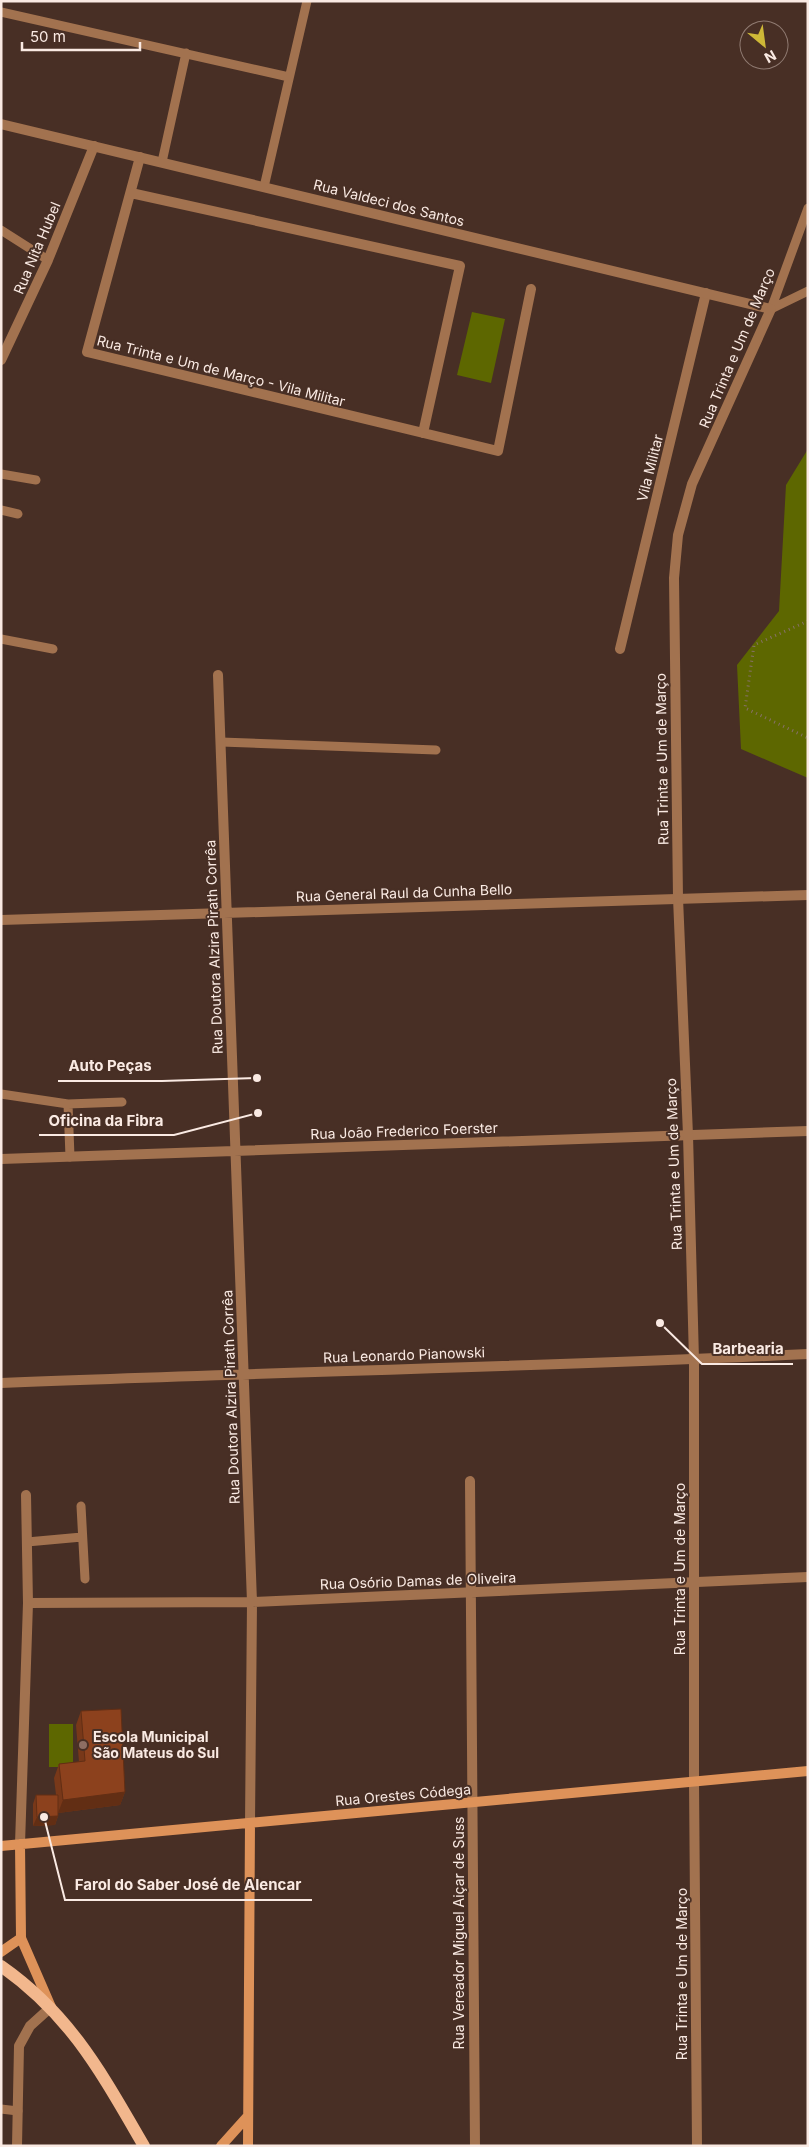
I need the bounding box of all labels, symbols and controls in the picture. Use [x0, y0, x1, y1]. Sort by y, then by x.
scale bar [22, 20, 140, 52]
north arrow [739, 20, 789, 70]
text: 50 m [30, 27, 66, 46]
text: N [762, 47, 779, 67]
street label: Rua Valdeci dos Santos [312, 176, 466, 230]
street label: Rua Nita Hubel [10, 199, 64, 296]
street label: Rua Trinta e Um de Março [695, 265, 778, 430]
street label: Rua Trinta e Um de Março - Vila Militar [95, 331, 347, 410]
street label: Vila Militar [633, 432, 666, 503]
street label: Rua Trinta e Um de Março [651, 673, 672, 845]
street label: Rua Doutora Alzira Pirath Corrêa [201, 839, 226, 1055]
street label: Rua General Raul da Cunha Bello [295, 880, 513, 905]
callout: Auto Peças [58, 1051, 162, 1081]
text: Auto Peças [68, 1056, 152, 1075]
street label: Rua Trinta e Um de Março [662, 1078, 685, 1250]
callout: Oficina da Fibra [39, 1105, 174, 1135]
text: Oficina da Fibra [49, 1111, 163, 1130]
street label: Rua João Frederico Foerster [310, 1119, 498, 1142]
street label: Rua Doutora Alzira Pirath Corrêa [218, 1289, 243, 1505]
callout: Barbearia [702, 1334, 793, 1364]
text: Barbearia [712, 1339, 784, 1358]
street label: Rua Leonardo Pianowski [323, 1343, 485, 1366]
street label: Rua Trinta e Um de Março [671, 1483, 688, 1655]
street label: Rua Osório Damas de Oliveira [319, 1569, 517, 1592]
place label: Escola Municipal São Mateus do Sul [93, 1728, 219, 1761]
marker: Escola Municipal São Mateus do Sul [77, 1739, 89, 1751]
street label: Rua Orestes Códega [334, 1780, 472, 1809]
street label: Rua Vereador Miguel Aiçar de Suss [450, 1816, 467, 2050]
callout: Farol do Saber José de Alencar [65, 1870, 312, 1900]
text: Farol do Saber José de Alencar [75, 1875, 301, 1894]
street label: Rua Trinta e Um de Março [673, 1888, 690, 2060]

